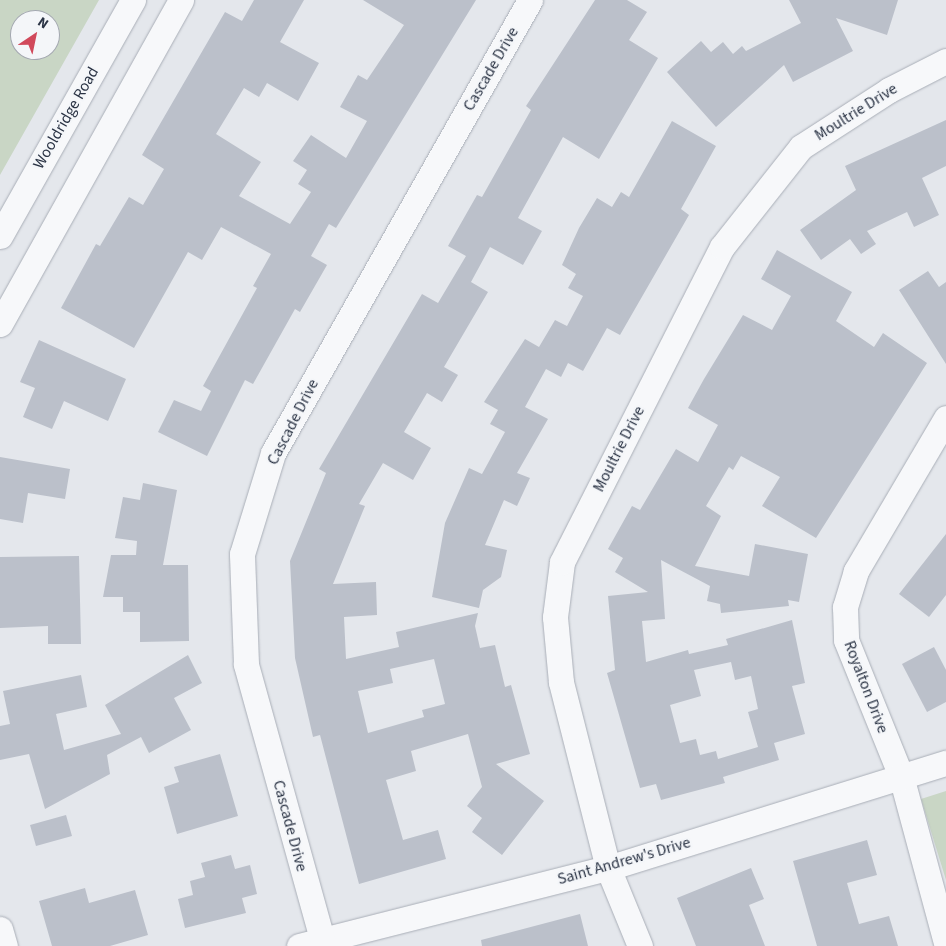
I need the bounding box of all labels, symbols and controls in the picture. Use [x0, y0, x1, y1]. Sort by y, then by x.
north arrow [10, 10, 60, 60]
text: N [33, 12, 52, 34]
street label: Cascade Drive [459, 24, 523, 114]
street label: Wooldridge Road [29, 64, 103, 172]
street label: Moultrie Drive [811, 79, 901, 145]
street label: Cascade Drive [263, 376, 323, 468]
street label: Moultrie Drive [589, 403, 649, 495]
street label: Royalton Drive [840, 638, 892, 736]
street label: Cascade Drive [269, 778, 311, 874]
street label: Saint Andrew's Drive [555, 833, 693, 889]

